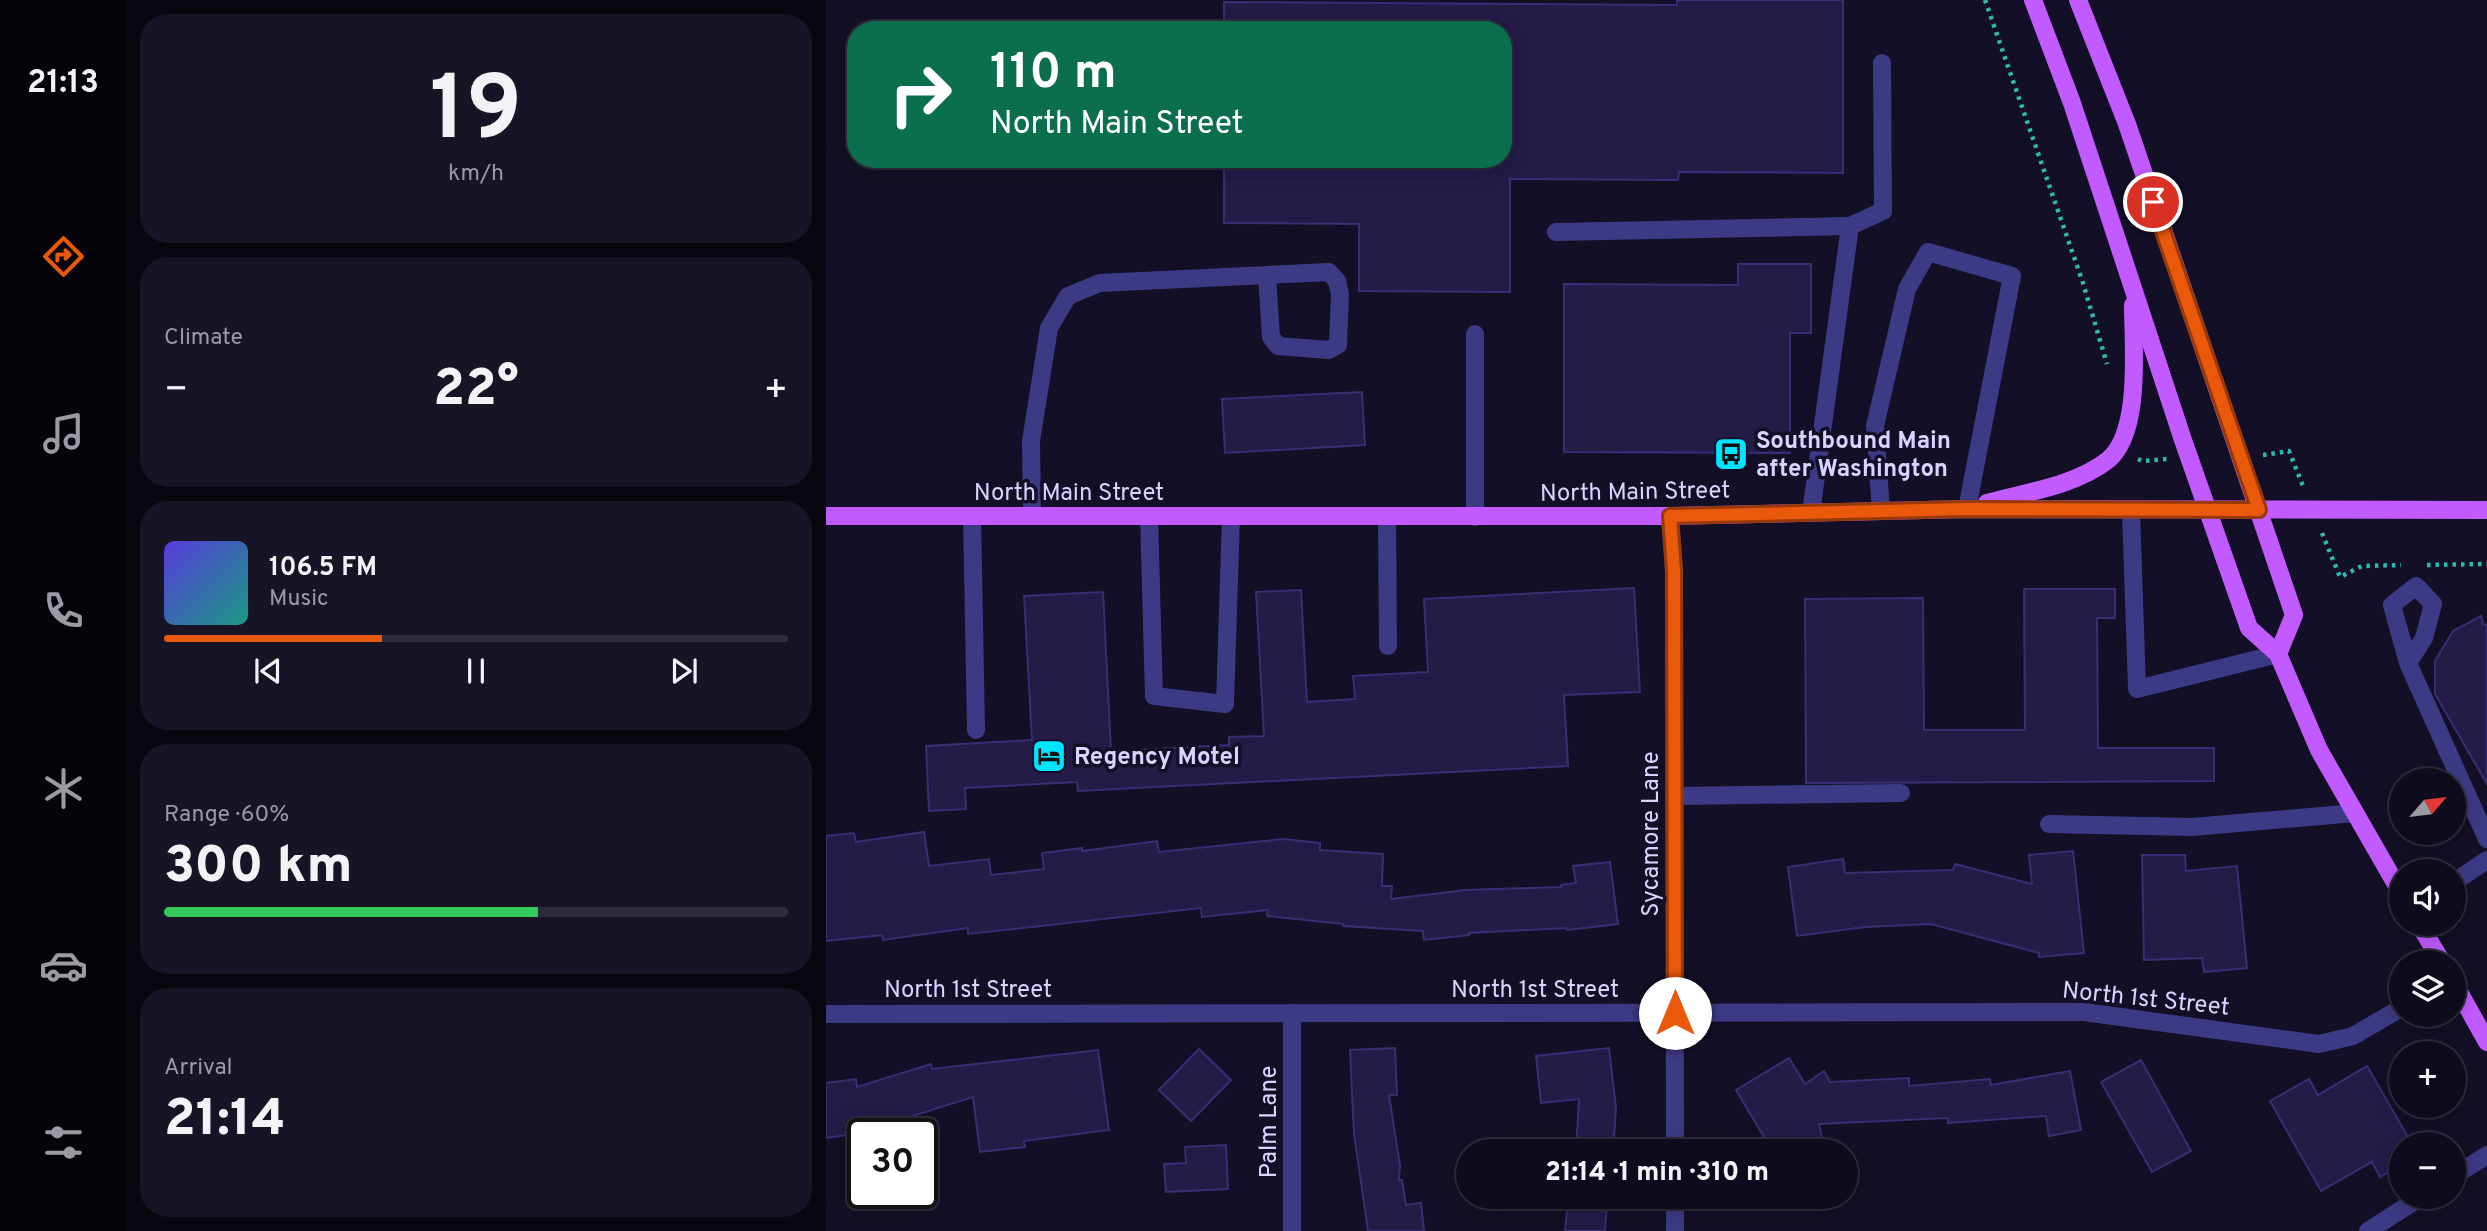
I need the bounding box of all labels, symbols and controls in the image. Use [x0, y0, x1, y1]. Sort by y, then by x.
text: 110 m [990, 44, 1117, 106]
icon: right [875, 49, 966, 140]
text: 19 [430, 57, 522, 172]
text: 21:13 [27, 64, 99, 104]
text: North Main Street [990, 105, 1244, 145]
text: km/h [448, 160, 504, 189]
pin [2123, 172, 2183, 232]
icon: arrive [2134, 183, 2172, 221]
icon: directions [39, 232, 88, 281]
text: Climate [164, 324, 243, 353]
text: 22° [433, 358, 519, 424]
text: − [164, 367, 189, 416]
text: + [763, 367, 788, 416]
icon: music [39, 409, 88, 458]
place label: Southbound Main after Washington [1756, 427, 1951, 485]
bus stop icon: Southbound Main after Washington [1712, 435, 1750, 473]
street label: North Main Street [1540, 476, 1730, 510]
street label: North Main Street [974, 479, 1164, 509]
text: 106.5 FM [269, 552, 377, 585]
text: Music [269, 585, 329, 614]
icon: phone [39, 586, 88, 635]
icon: previous [249, 652, 287, 690]
icon: pause [457, 652, 495, 690]
icon: next [665, 652, 703, 690]
hotel icon: Regency Motel [1030, 737, 1068, 775]
place label: Regency Motel [1074, 743, 1240, 773]
street label: Sycamore Lane [1637, 751, 1667, 917]
icon: climate [39, 764, 88, 813]
north arrow [2389, 768, 2466, 845]
map controls [2389, 768, 2466, 1209]
text: Range · 60% [164, 801, 289, 830]
text: 300 km [164, 835, 352, 901]
button: sound [2389, 859, 2466, 936]
icon: car [39, 941, 88, 990]
button: layers [2389, 950, 2466, 1027]
street label: North 1st Street [884, 976, 1052, 1006]
street label: North 1st Street [1451, 976, 1619, 1006]
position arrow [1638, 976, 1712, 1050]
street label: North 1st Street [2061, 976, 2231, 1024]
button: + [2389, 1041, 2466, 1118]
text: Arrival [164, 1054, 233, 1083]
street label: Palm Lane [1255, 1066, 1285, 1178]
text: 21:14 [164, 1088, 285, 1154]
icon: filters [39, 1118, 88, 1167]
speed limit sign: 30 [847, 1118, 938, 1209]
button: − [2389, 1132, 2466, 1209]
text: 21:14 · 1 min · 310 m [1545, 1157, 1769, 1190]

